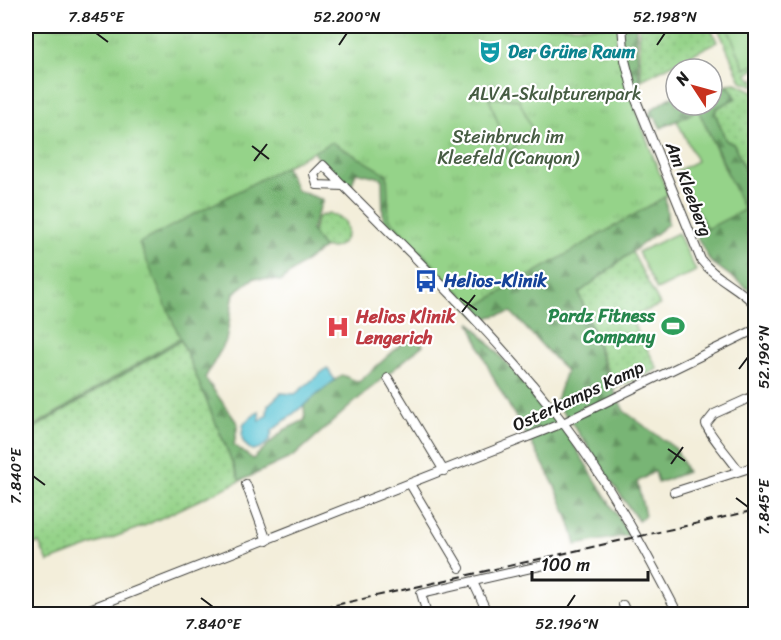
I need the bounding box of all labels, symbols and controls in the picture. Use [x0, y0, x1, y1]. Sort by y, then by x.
text: 7.845°E [68, 4, 125, 30]
text: 52.200°N [314, 4, 381, 30]
text: 52.198°N [633, 4, 698, 30]
place label: Der Grüne Raum [508, 36, 635, 68]
theatre icon: Der Grüne Raum [477, 39, 503, 65]
north arrow [664, 57, 724, 117]
text: N [667, 65, 698, 92]
park label: ALVA-Skulpturenpark [467, 78, 642, 110]
park label: Steinbruch im Kleefeld (Canyon) [437, 121, 580, 174]
street label: Am Kleeberg [656, 136, 722, 241]
place label: Helios-Klinik [443, 265, 547, 297]
bus stop icon: Helios-Klinik [413, 268, 439, 294]
place label: Pardz Fitness Company [548, 300, 656, 353]
place label: Helios Klinik Lengerich [355, 301, 456, 354]
sports icon: Pardz Fitness Company [660, 313, 686, 339]
hospital icon: Helios Klinik Lengerich [325, 314, 351, 340]
text: 52.196°N [751, 325, 777, 389]
street label: Osterkamps Kamp [507, 351, 650, 441]
text: 7.840°E [3, 446, 29, 504]
text: 7.845°E [751, 478, 777, 535]
scale bar [532, 544, 648, 582]
text: 100 m [541, 549, 590, 581]
text: 7.840°E [185, 611, 243, 637]
text: 52.196°N [535, 611, 599, 637]

